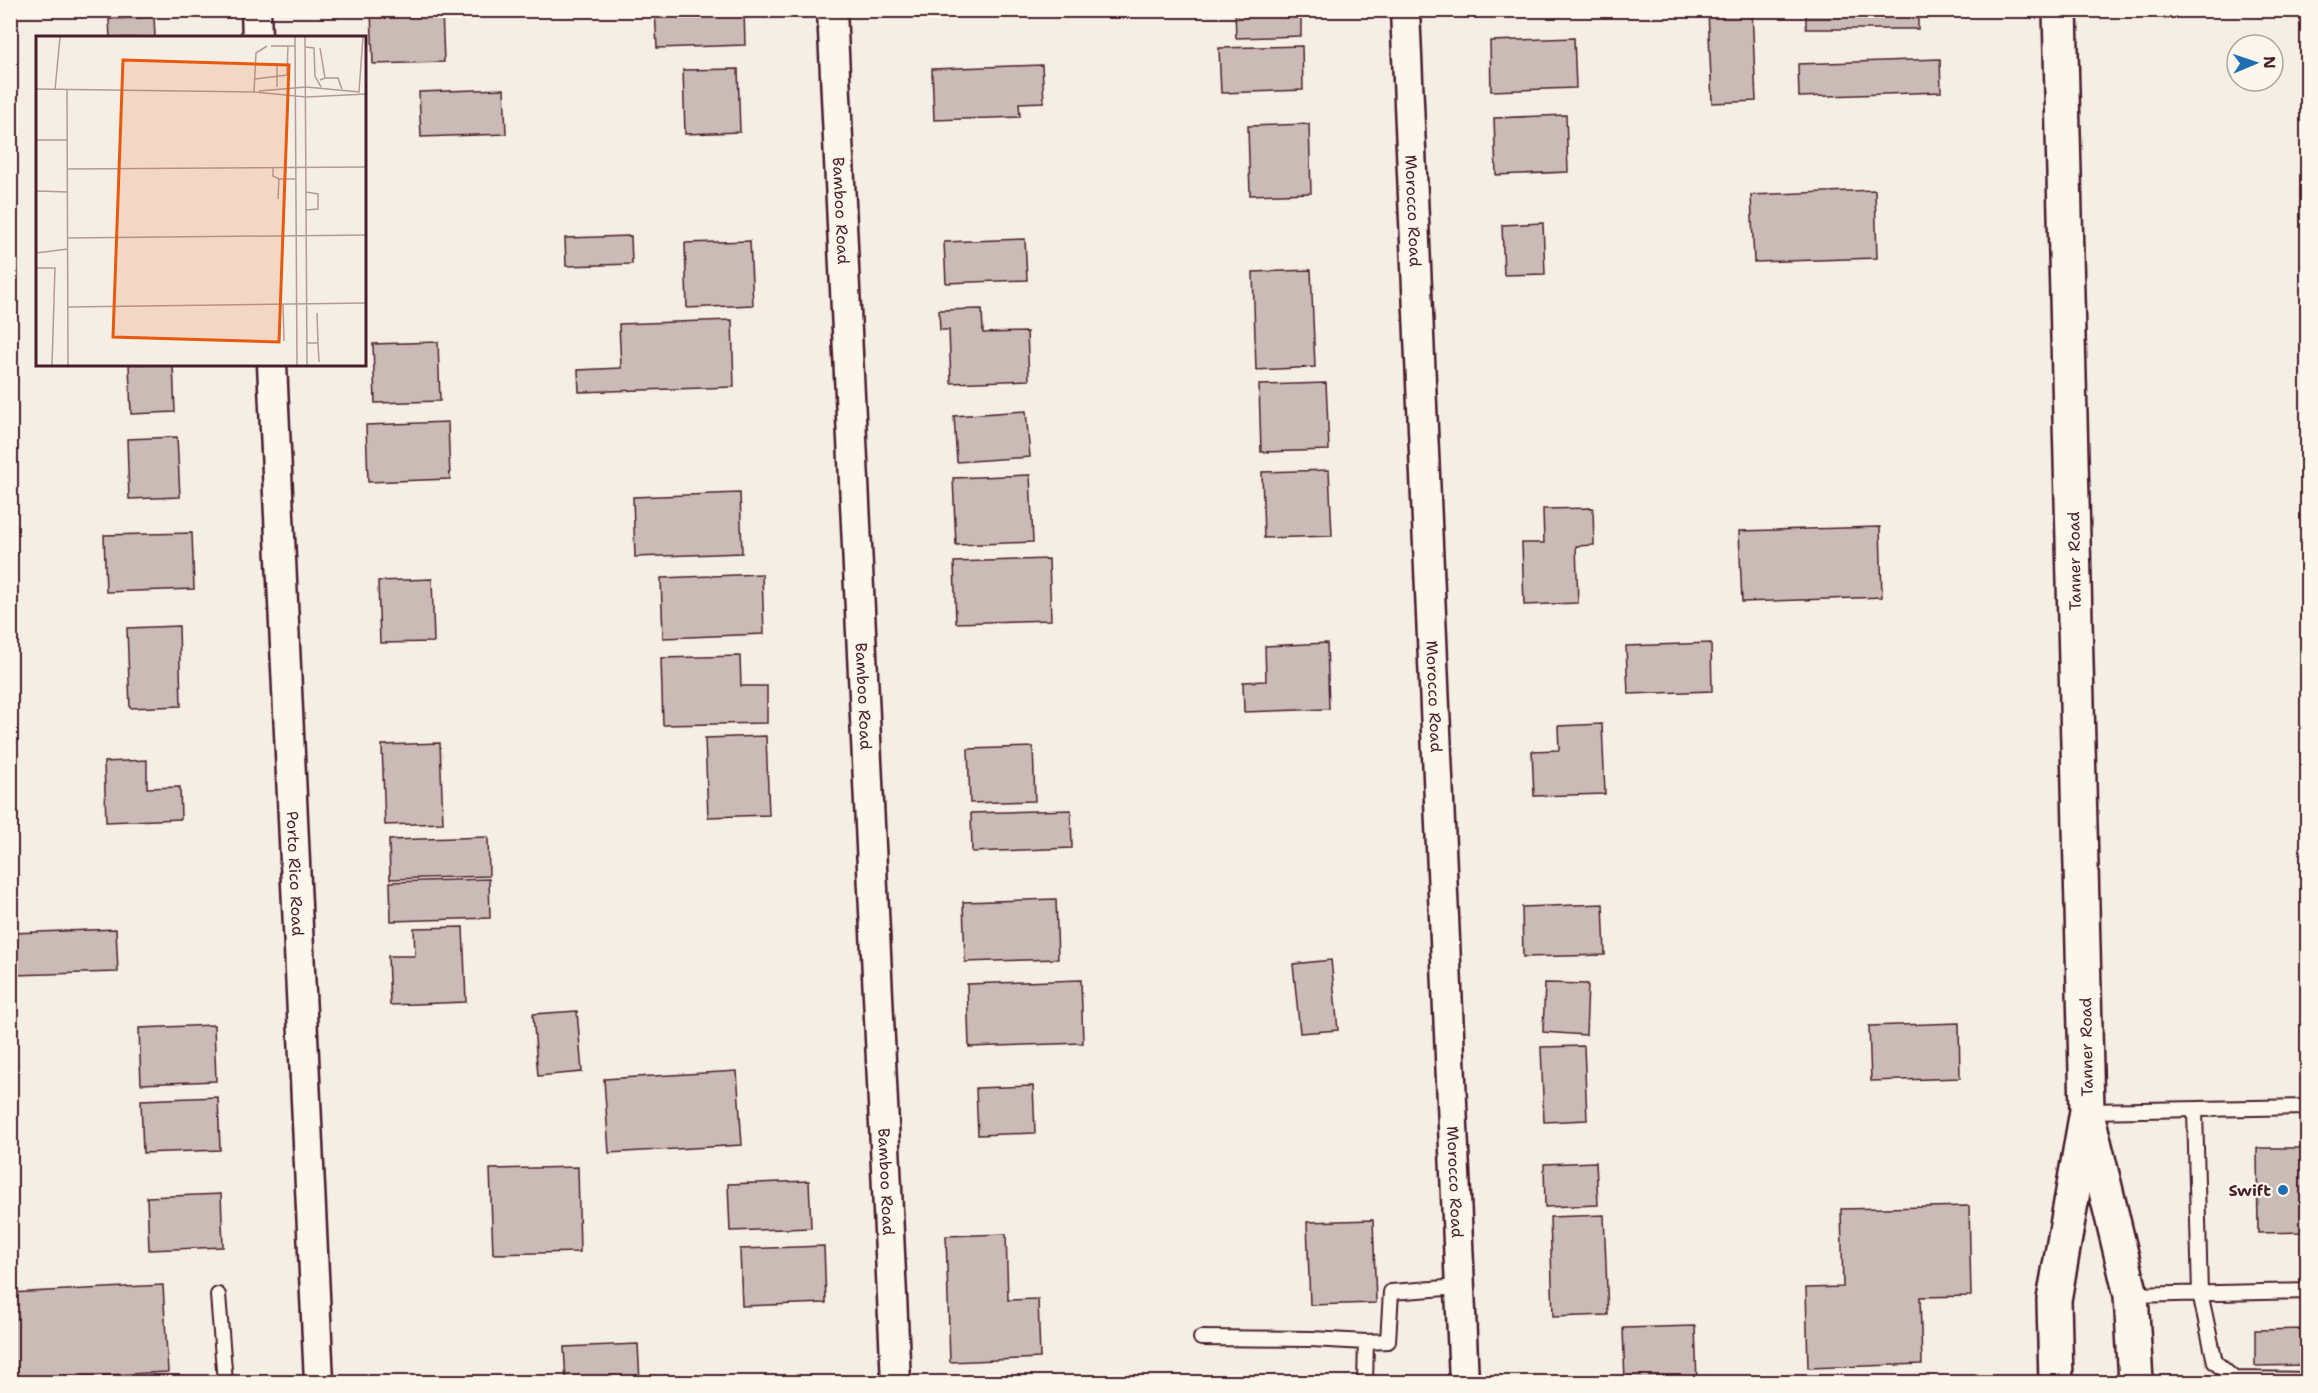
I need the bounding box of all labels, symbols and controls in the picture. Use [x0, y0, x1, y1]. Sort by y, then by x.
north arrow [2225, 33, 2285, 93]
inset map [36, 36, 366, 366]
text: N [2259, 56, 2280, 69]
street label: Morocco Road [1400, 154, 1426, 267]
street label: Bamboo Road [828, 157, 854, 265]
street label: Tanner Road [2063, 511, 2086, 611]
street label: Morocco Road [1421, 640, 1447, 753]
street label: Bamboo Road [851, 642, 877, 750]
street label: Porto Rico Road [282, 810, 308, 937]
street label: Tanner Road [2075, 997, 2098, 1097]
street label: Morocco Road [1442, 1126, 1468, 1238]
street label: Bamboo Road [873, 1128, 899, 1236]
place label: Swift [2228, 1180, 2271, 1201]
marker: Swift [2276, 1183, 2290, 1197]

